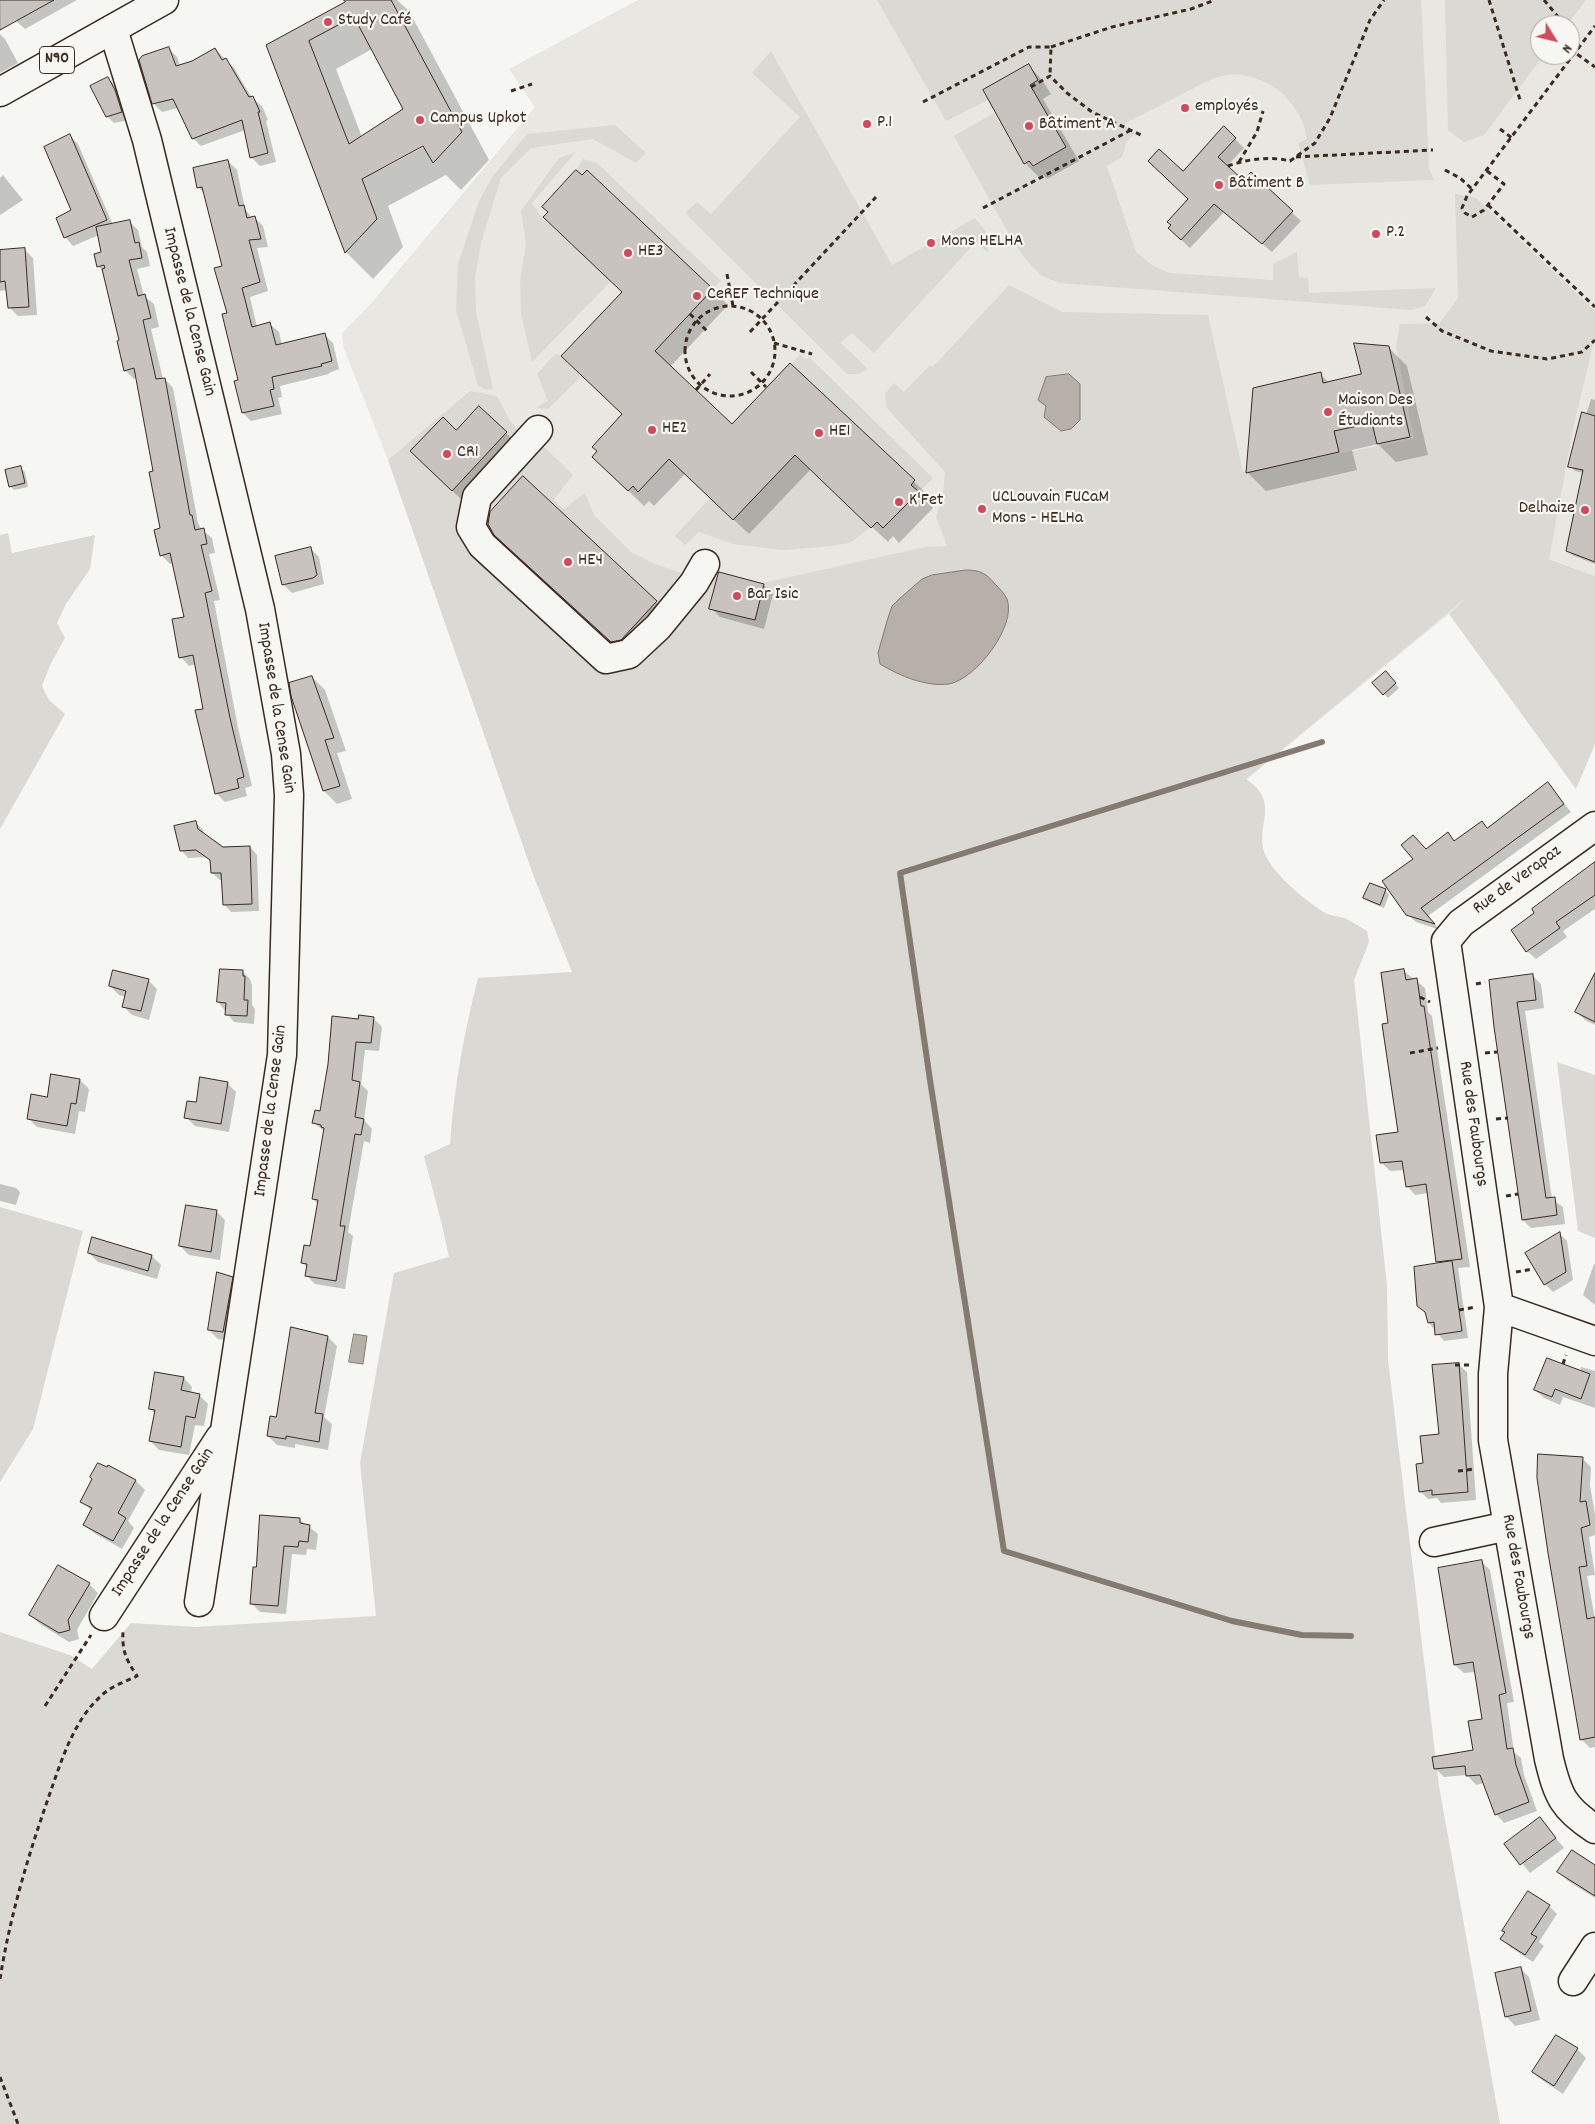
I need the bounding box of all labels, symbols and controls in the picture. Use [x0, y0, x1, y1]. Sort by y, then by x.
place label: Study Café [338, 11, 412, 33]
north arrow [1530, 15, 1580, 65]
marker: Study Café [322, 16, 334, 28]
text: N [1556, 40, 1576, 57]
road number: N90 [40, 46, 74, 74]
place label: employés [1195, 97, 1259, 119]
marker: employés [1179, 102, 1191, 114]
place label: Campus Upkot [430, 109, 526, 131]
place label: P.1 [877, 113, 892, 135]
marker: Campus Upkot [414, 114, 426, 126]
place label: Bâtiment A [1039, 115, 1116, 137]
marker: P.1 [861, 118, 873, 130]
marker: Bâtiment A [1023, 120, 1035, 132]
place label: Bâtiment B [1229, 174, 1304, 196]
marker: Bâtiment B [1213, 179, 1225, 191]
place label: P.2 [1386, 223, 1405, 245]
street label: Impasse de la Cense Gain [157, 225, 219, 399]
marker: P.2 [1370, 228, 1382, 240]
place label: Mons HELHA [941, 232, 1023, 254]
marker: Mons HELHA [925, 237, 937, 249]
place label: HE3 [638, 242, 663, 264]
marker: HE3 [622, 247, 634, 259]
place label: CeREF Technique [707, 285, 819, 307]
marker: CeREF Technique [691, 290, 703, 302]
place label: Maison Des Étudiants [1338, 391, 1413, 434]
marker: Maison Des Étudiants [1322, 406, 1334, 418]
place label: HE2 [662, 419, 687, 441]
place label: HE1 [829, 422, 850, 444]
marker: HE2 [646, 424, 658, 436]
marker: HE1 [813, 427, 825, 439]
place label: CR1 [457, 443, 479, 465]
marker: CR1 [441, 448, 453, 460]
place label: UCLouvain FUCaM Mons - HELHa [992, 488, 1109, 530]
place label: K'Fet [909, 491, 943, 513]
marker: K'Fet [893, 496, 905, 508]
place label: Delhaize [1519, 499, 1575, 521]
marker: UCLouvain FUCaM Mons - HELHa [976, 503, 988, 515]
marker: Delhaize [1579, 504, 1591, 516]
place label: HE4 [578, 551, 603, 573]
marker: HE4 [562, 556, 574, 568]
place label: Bar Isic [747, 585, 798, 607]
marker: Bar Isic [731, 590, 743, 602]
street label: Impasse de la Cense Gain [251, 621, 299, 795]
street label: Rue de Verapaz [1469, 842, 1567, 920]
street label: Impasse de la Cense Gain [251, 1024, 293, 1198]
street label: Rue des Faubourgs [1452, 1060, 1492, 1188]
street label: Impasse de la Cense Gain [108, 1445, 220, 1601]
street label: Rue des Faubourgs [1495, 1513, 1539, 1641]

